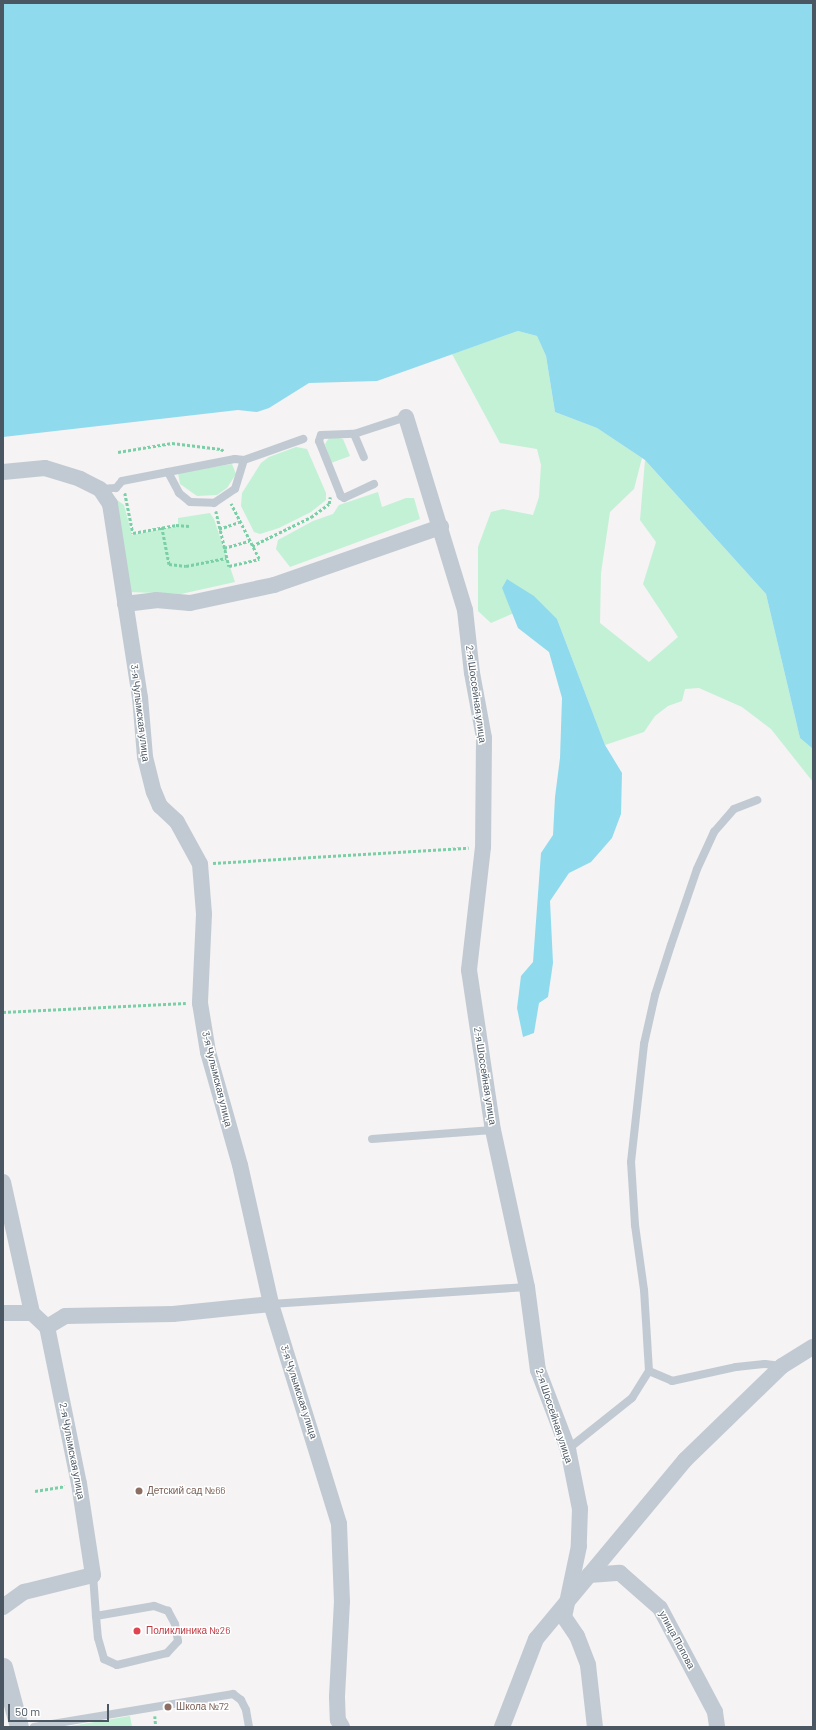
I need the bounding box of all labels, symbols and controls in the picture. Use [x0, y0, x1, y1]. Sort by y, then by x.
street label: 2-я Шоссейная улица [463, 644, 489, 744]
street label: 3-я Чулымская улица [128, 664, 152, 762]
street label: 2-я Шоссейная улица [471, 1026, 499, 1126]
street label: 3-я Чулымская улица [199, 1030, 235, 1128]
street label: 3-я Чулымская улица [278, 1344, 320, 1440]
street label: 2-я Шоссейная улица [533, 1367, 575, 1465]
street label: 2-я Чулымская улица [57, 1402, 87, 1500]
place label: Детский сад №66 [147, 1485, 225, 1497]
marker: Детский сад №66 [134, 1486, 144, 1496]
street label: улица Попова [657, 1609, 697, 1671]
marker: Поликлиника №26 [131, 1625, 143, 1637]
place label: Поликлиника №26 [146, 1625, 230, 1637]
scale bar [10, 1696, 111, 1722]
place label: Школа №72 [176, 1701, 229, 1713]
marker: Школа №72 [163, 1702, 173, 1712]
text: 50 m [15, 1704, 40, 1718]

